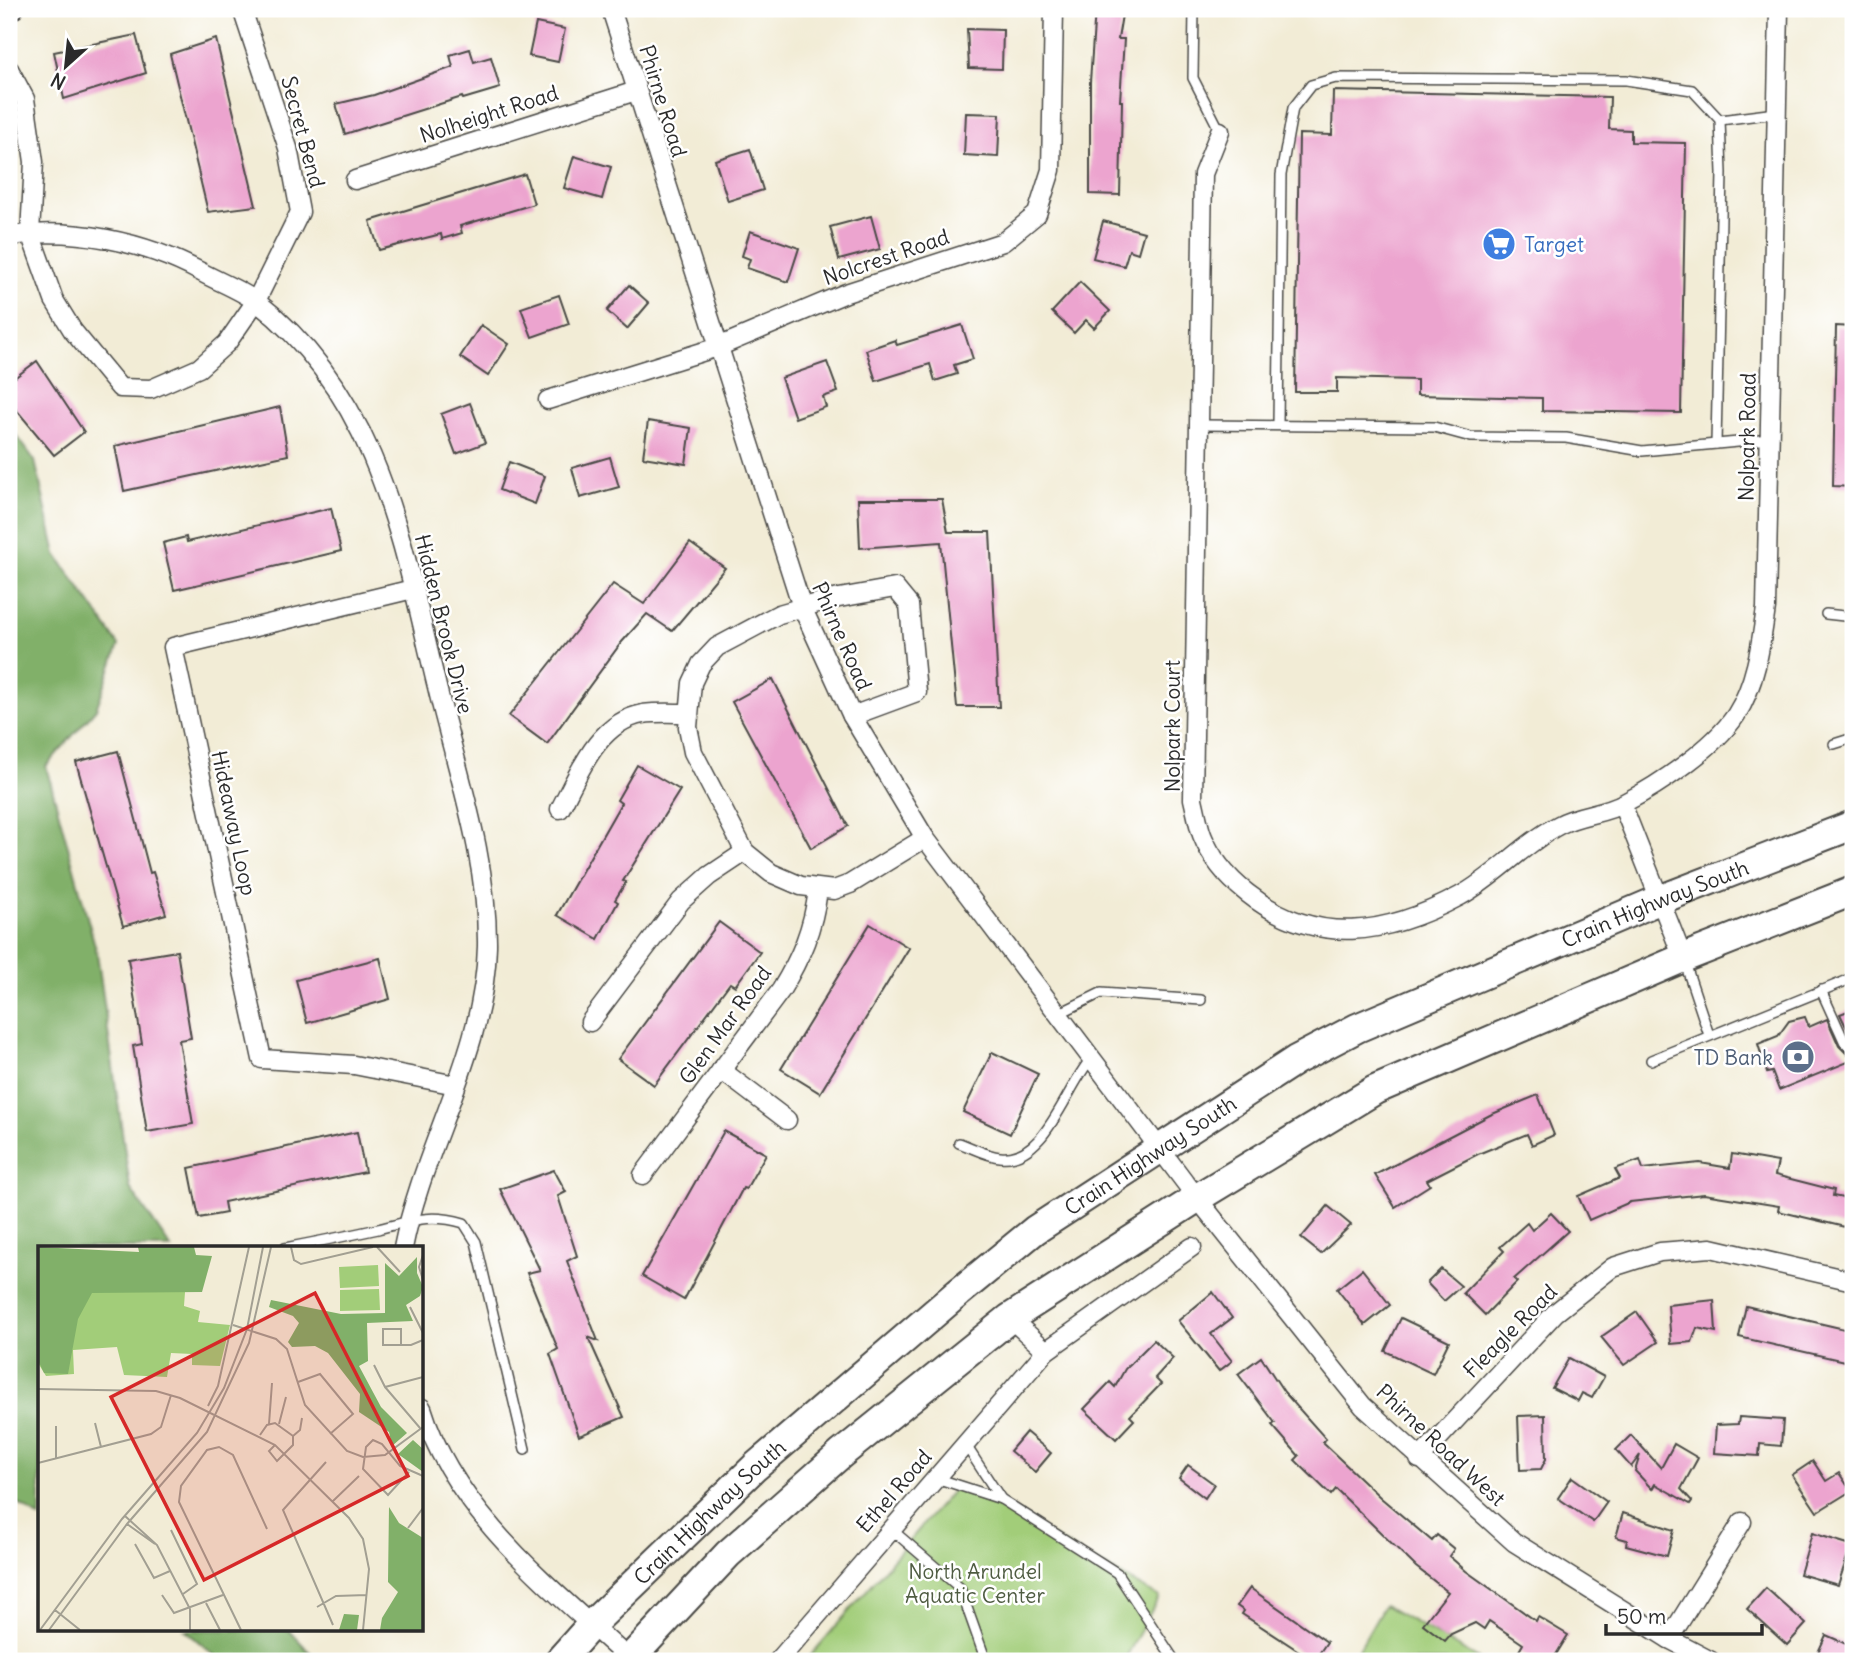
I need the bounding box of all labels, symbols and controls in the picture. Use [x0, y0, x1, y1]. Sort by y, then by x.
north arrow [32, 32, 102, 102]
street label: Phirne Road [633, 42, 693, 160]
text: N [47, 67, 70, 95]
street label: Secret Bend [275, 73, 331, 191]
street label: Nolheight Road [416, 79, 562, 149]
street label: Nolcrest Road [819, 223, 953, 291]
supermarket icon: Target [1480, 225, 1518, 263]
place label: Target [1524, 231, 1584, 258]
street label: Nolpark Road [1732, 373, 1762, 501]
street label: Hidden Brook Drive [409, 531, 479, 717]
street label: Phirne Road [806, 578, 878, 694]
street label: Nolpark Court [1159, 660, 1186, 792]
street label: Hideaway Loop [205, 748, 263, 898]
street label: Crain Highway South [1557, 853, 1752, 953]
street label: Glen Mar Road [673, 960, 777, 1090]
bank icon: TD Bank [1779, 1038, 1817, 1076]
place label: TD Bank [1694, 1044, 1773, 1071]
street label: Crain Highway South [1059, 1089, 1241, 1221]
inset map [38, 1246, 424, 1632]
street label: Fleagle Road [1457, 1278, 1563, 1384]
street label: Phirne Road West [1371, 1378, 1511, 1512]
street label: Crain Highway South [628, 1433, 791, 1590]
street label: Ethel Road [851, 1444, 937, 1538]
park label: North Arundel Aquatic Center [905, 1558, 1045, 1609]
scale bar [1606, 1593, 1762, 1637]
text: 50 m [1617, 1603, 1666, 1630]

